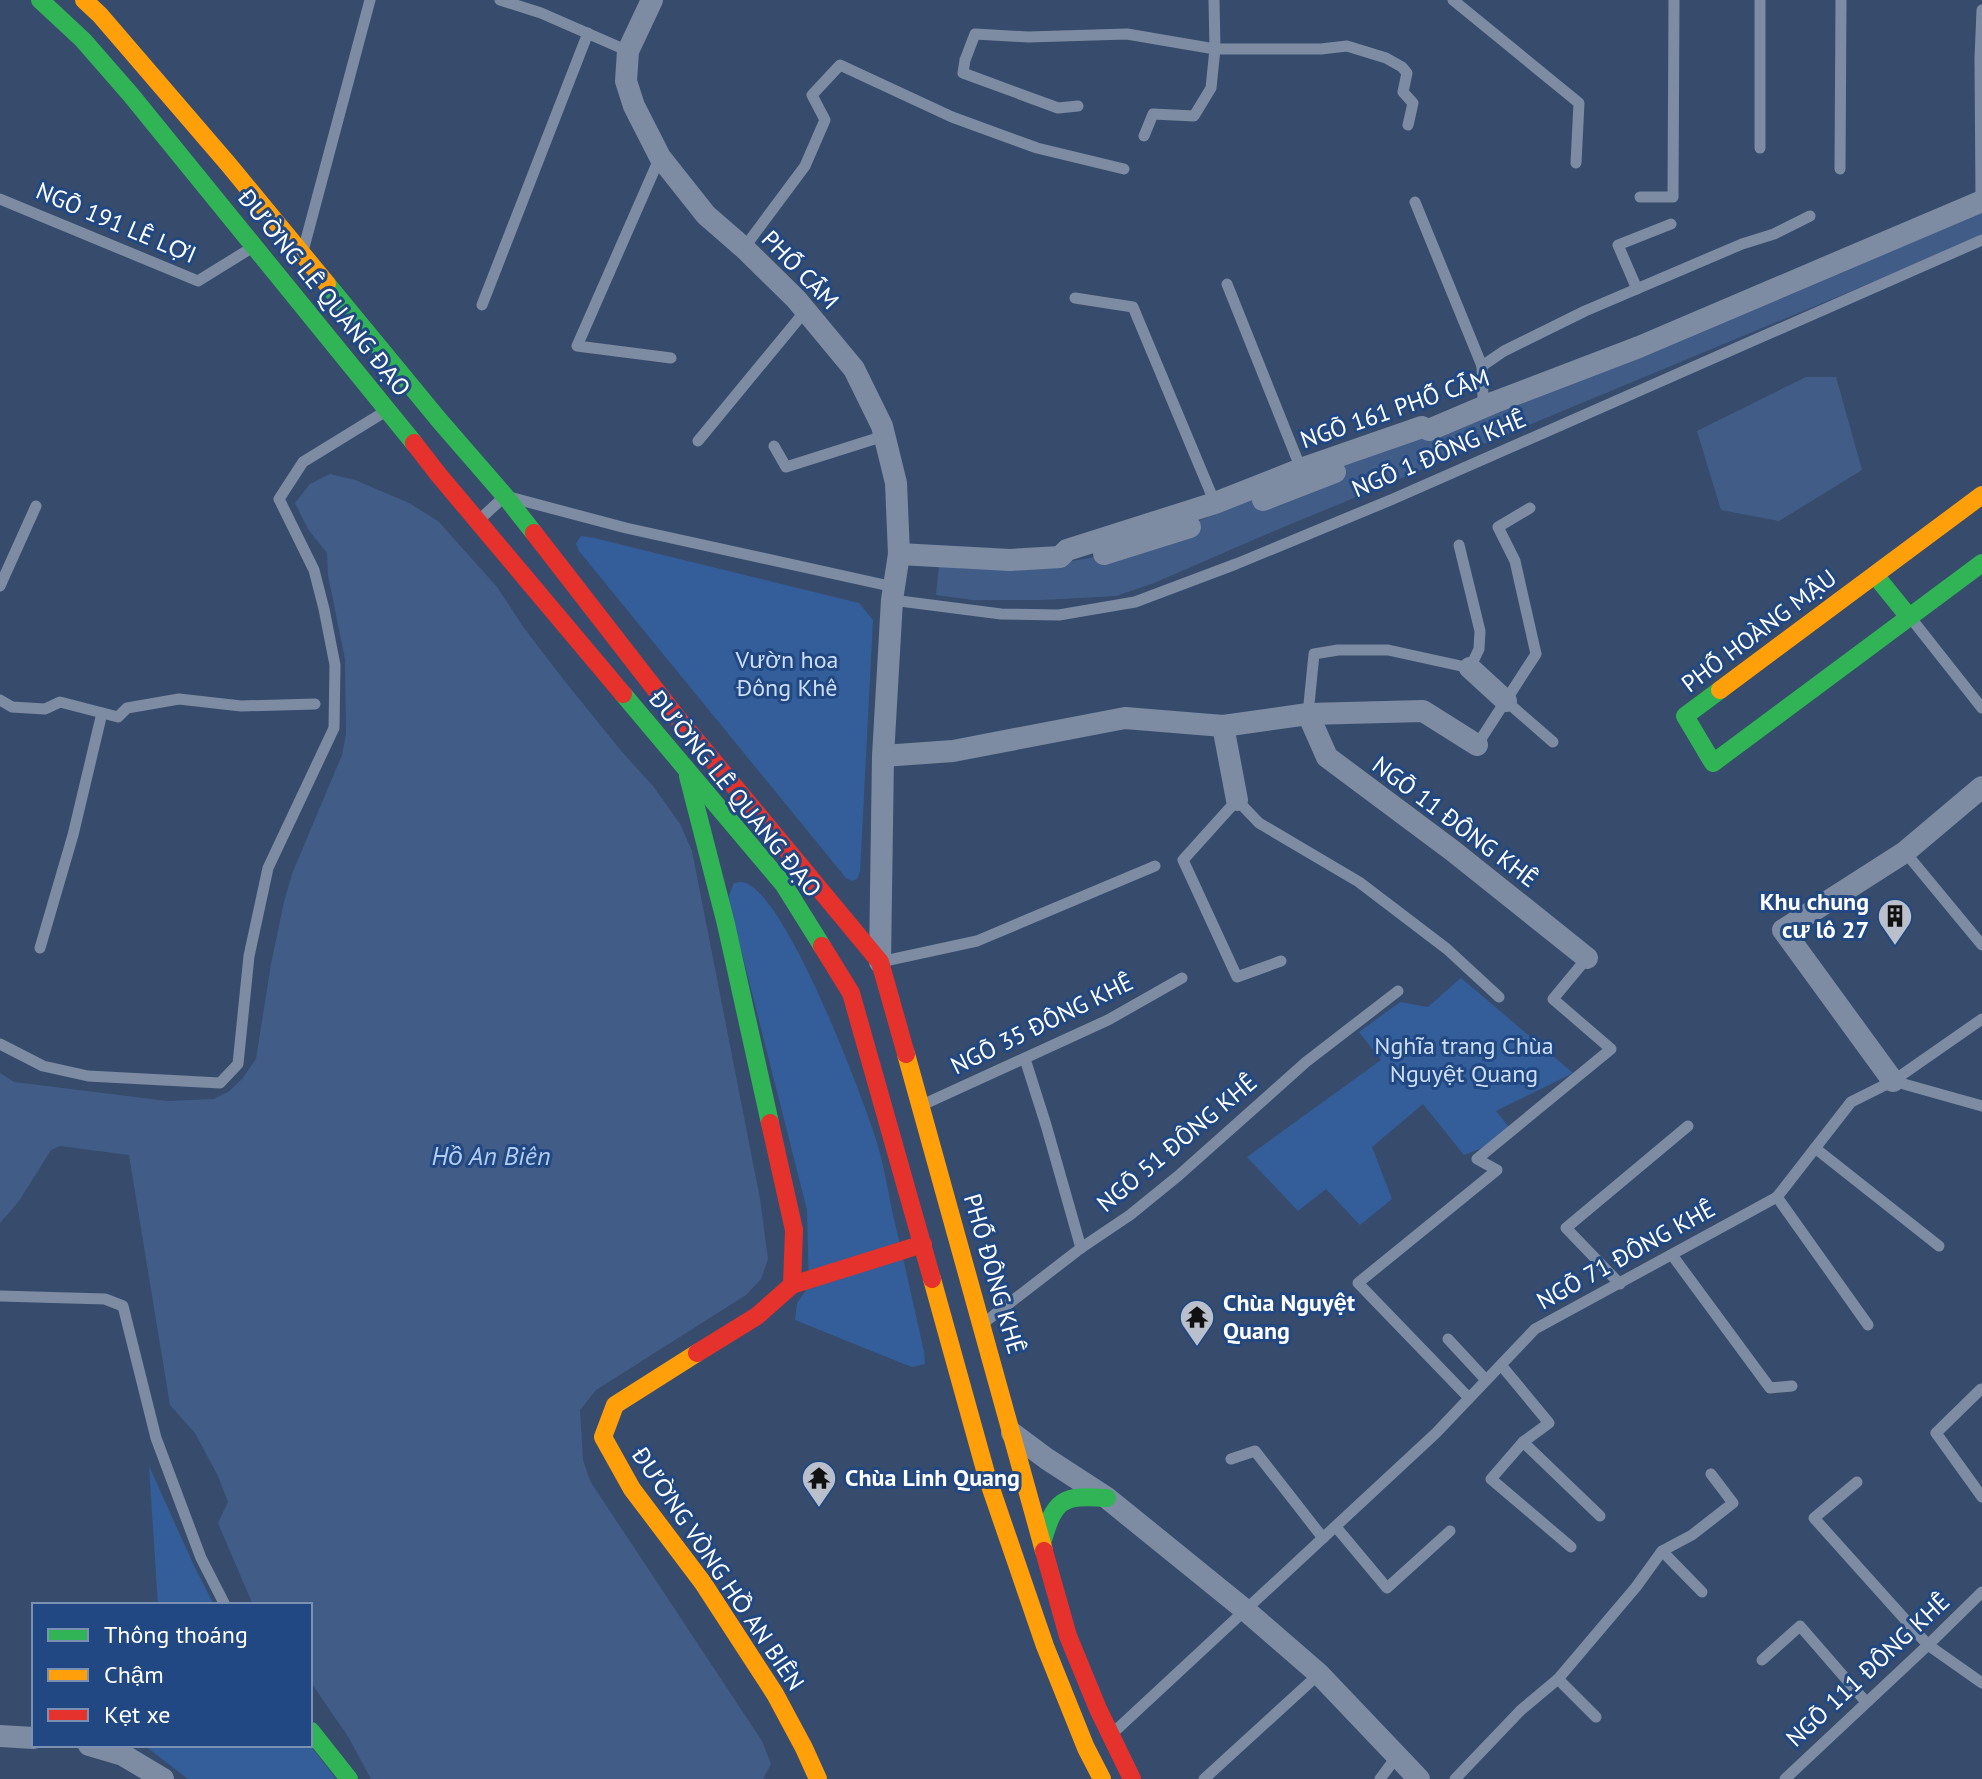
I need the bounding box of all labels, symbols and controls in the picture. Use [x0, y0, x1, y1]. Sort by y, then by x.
street label: NGÕ 191 LÊ LỢI [31, 175, 201, 270]
street label: ĐƯỜNG LÊ QUANG ĐẠO [231, 182, 417, 402]
street label: PHỐ CẤM [755, 223, 846, 316]
street label: NGÕ 161 PHỐ CẤM [1296, 362, 1493, 455]
street label: NGÕ 1 ĐÔNG KHÊ [1347, 403, 1531, 504]
street label: PHỐ HOÀNG MẬU [1675, 562, 1842, 699]
park label: Vườn hoa Đông Khê [735, 644, 838, 703]
street label: ĐƯỜNG LÊ QUANG ĐẠO [642, 683, 828, 903]
street label: NGÕ 11 ĐÔNG KHÊ [1366, 749, 1544, 894]
place label: Khu chung cư lô 27 [1760, 886, 1869, 945]
building icon: Khu chung cư lô 27 [1876, 897, 1914, 947]
street label: NGÕ 35 ĐÔNG KHÊ [945, 966, 1138, 1081]
park label: Nghĩa trang Chùa Nguyệt Quang [1374, 1030, 1554, 1089]
street label: NGÕ 51 ĐÔNG KHÊ [1090, 1067, 1263, 1219]
water label: Hồ An Biên [432, 1139, 550, 1172]
street label: PHỐ ĐÔNG KHÊ [957, 1190, 1032, 1358]
street label: NGÕ 71 ĐÔNG KHÊ [1531, 1193, 1720, 1316]
place label: Chùa Nguyệt Quang [1223, 1287, 1356, 1346]
temple icon: Chùa Nguyệt Quang [1178, 1298, 1216, 1348]
street label: ĐƯỜNG VÒNG HỒ AN BIÊN [625, 1440, 812, 1696]
temple icon: Chùa Linh Quang [800, 1459, 838, 1509]
place label: Chùa Linh Quang [845, 1462, 1020, 1493]
street label: NGÕ 111 ĐÔNG KHÊ [1779, 1586, 1956, 1753]
legend [32, 1603, 312, 1747]
text: Thông thoáng [104, 1619, 248, 1650]
text: Chậm [104, 1659, 164, 1690]
text: Kẹt xe [104, 1699, 171, 1730]

